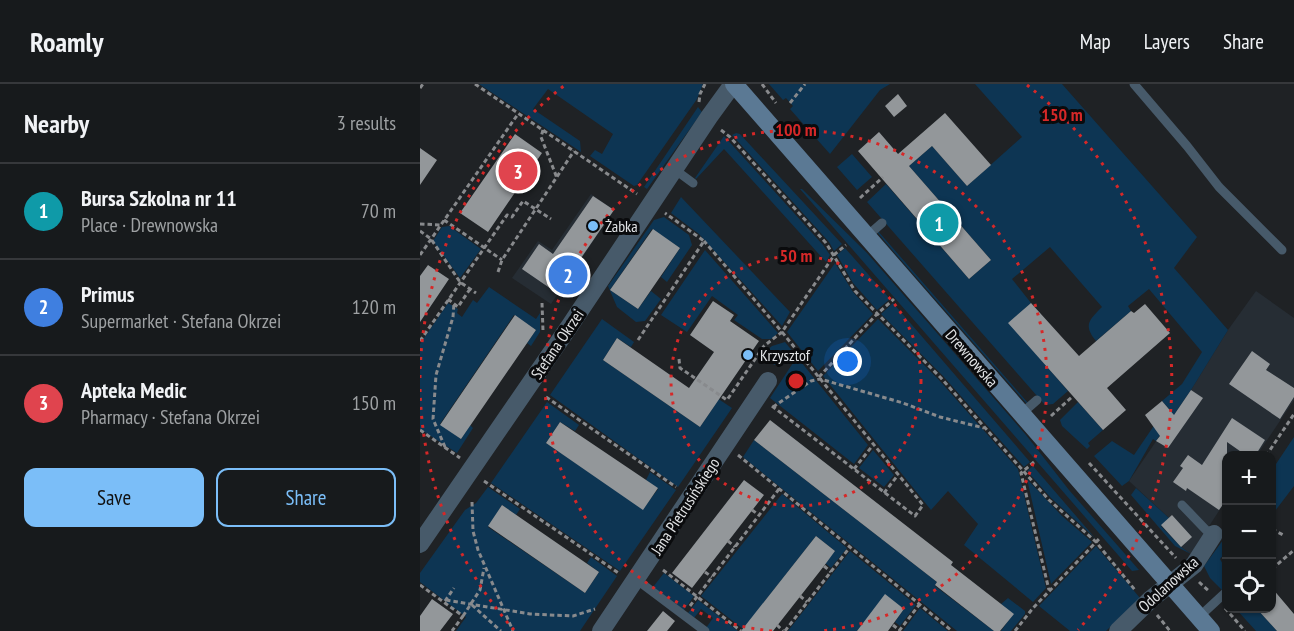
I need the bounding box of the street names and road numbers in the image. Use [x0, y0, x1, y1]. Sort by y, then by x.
street label: Stefana Okrzei [526, 305, 588, 383]
street label: Drewnowska [942, 325, 1002, 391]
street label: Jana Pietrusińskiego [646, 454, 724, 559]
street label: Odolanowska [1134, 552, 1202, 616]

